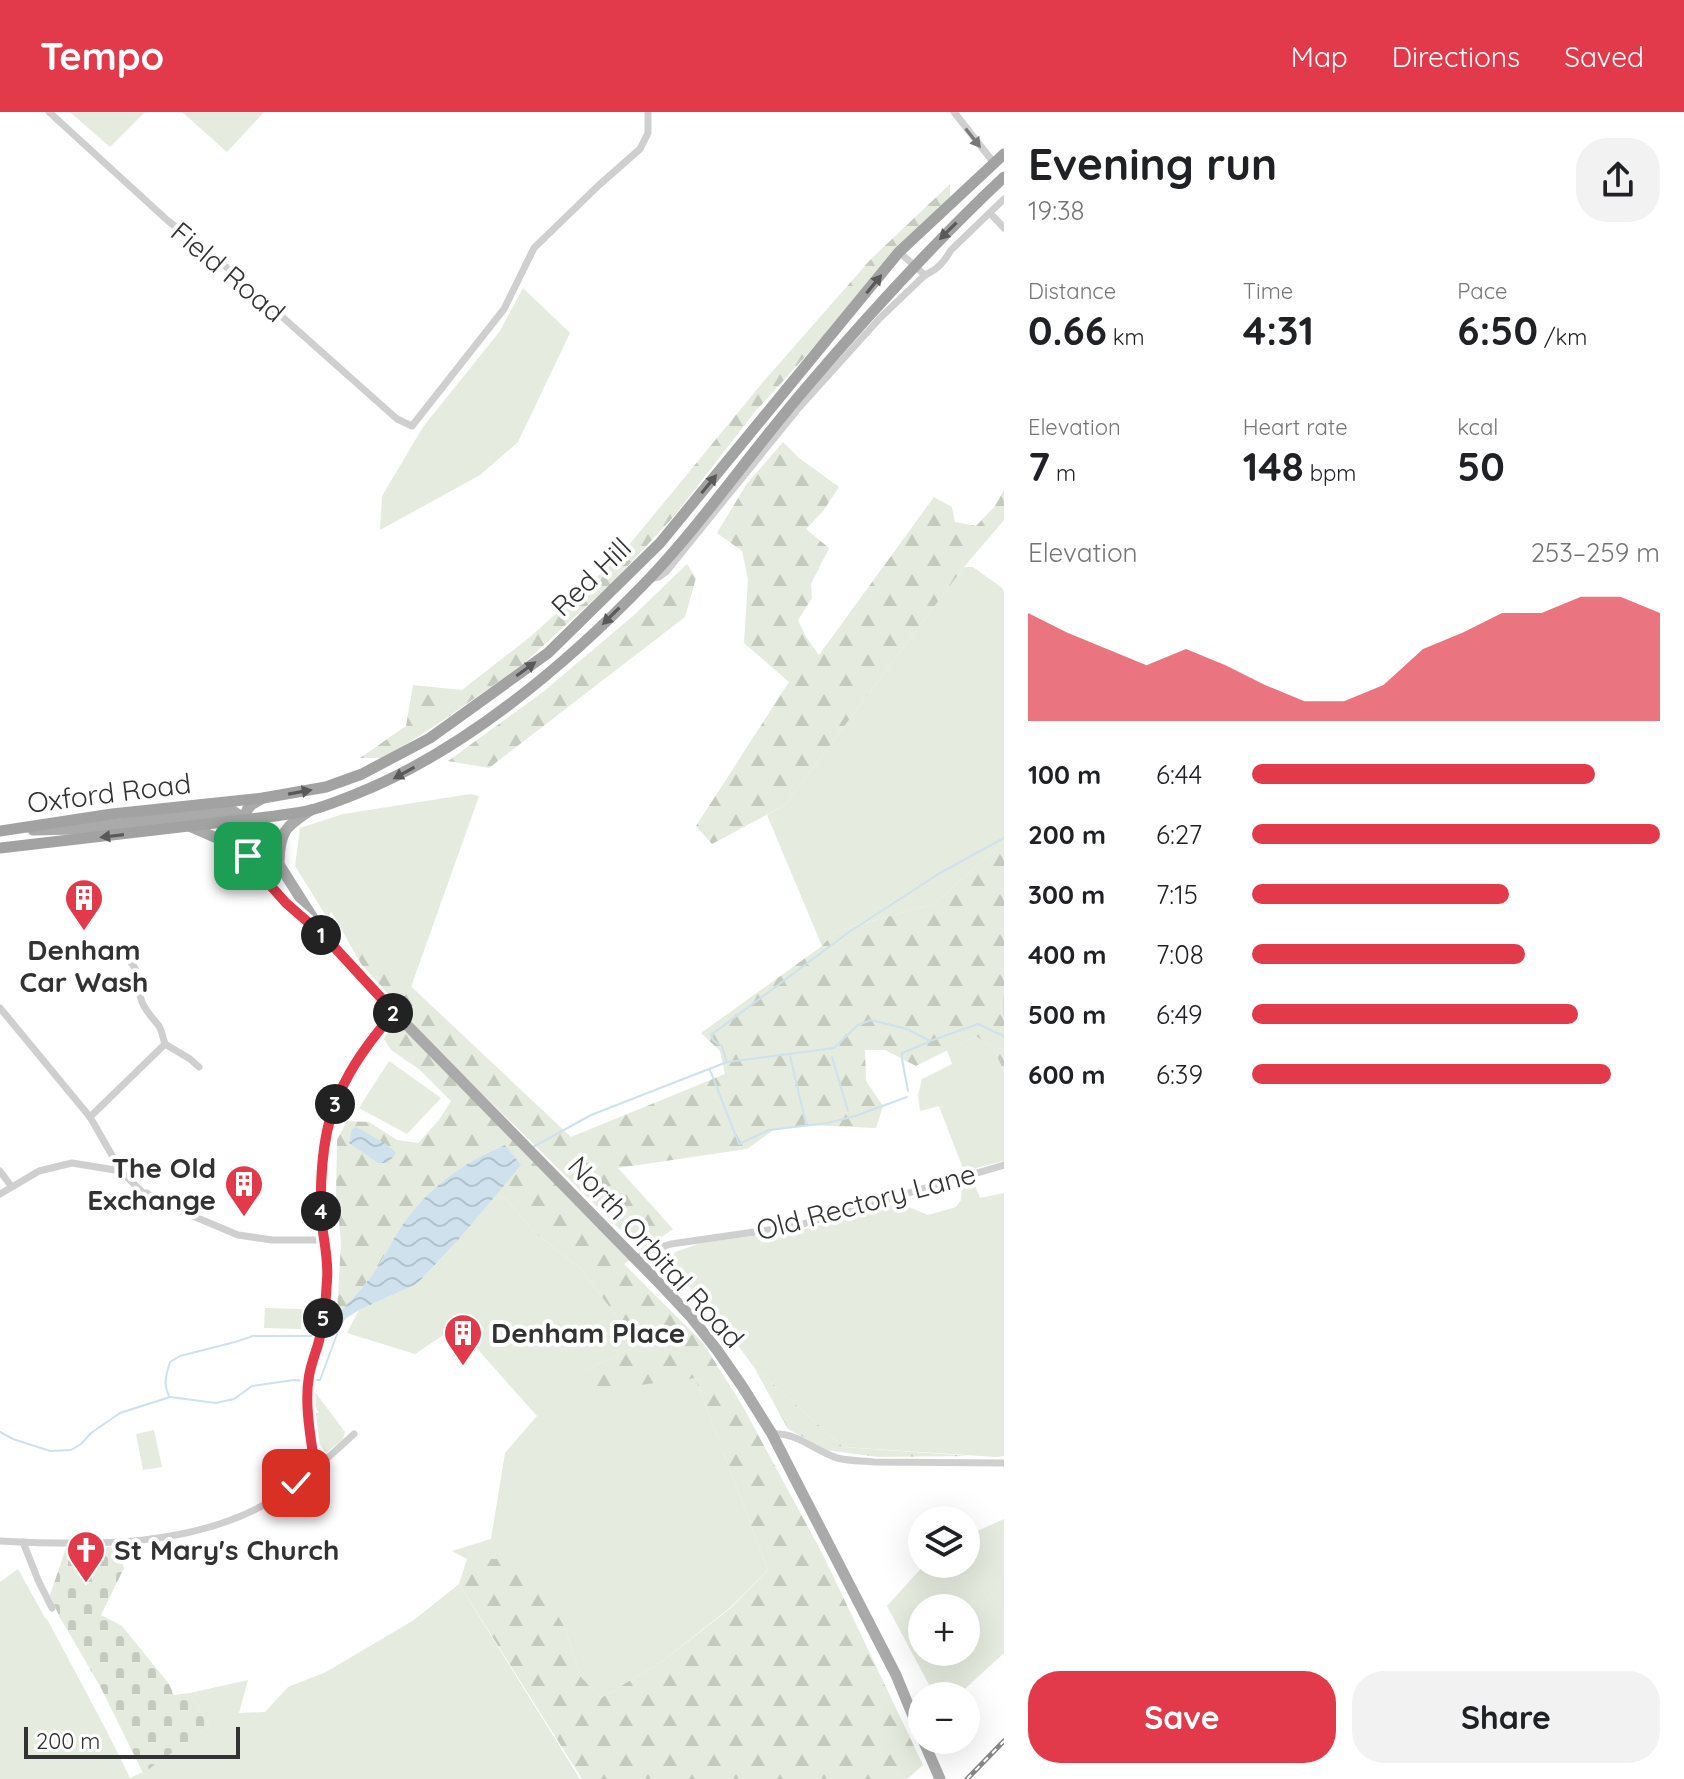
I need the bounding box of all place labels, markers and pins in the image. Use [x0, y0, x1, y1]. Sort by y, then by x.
pin [214, 822, 282, 890]
building icon: Denham Car Wash [63, 877, 105, 932]
pin: 1 [301, 915, 341, 955]
place label: Denham Car Wash [20, 932, 148, 999]
pin: 2 [373, 993, 413, 1033]
pin: 3 [315, 1084, 355, 1124]
place label: The Old Exchange [87, 1150, 216, 1217]
building icon: The Old Exchange [223, 1163, 265, 1218]
pin: 4 [301, 1191, 341, 1231]
pin: 5 [303, 1298, 343, 1338]
building icon: Denham Place [442, 1312, 484, 1367]
place label: Denham Place [491, 1315, 685, 1350]
pin [262, 1449, 330, 1517]
church icon: St Mary's Church [65, 1529, 107, 1584]
place label: St Mary's Church [114, 1532, 339, 1567]

